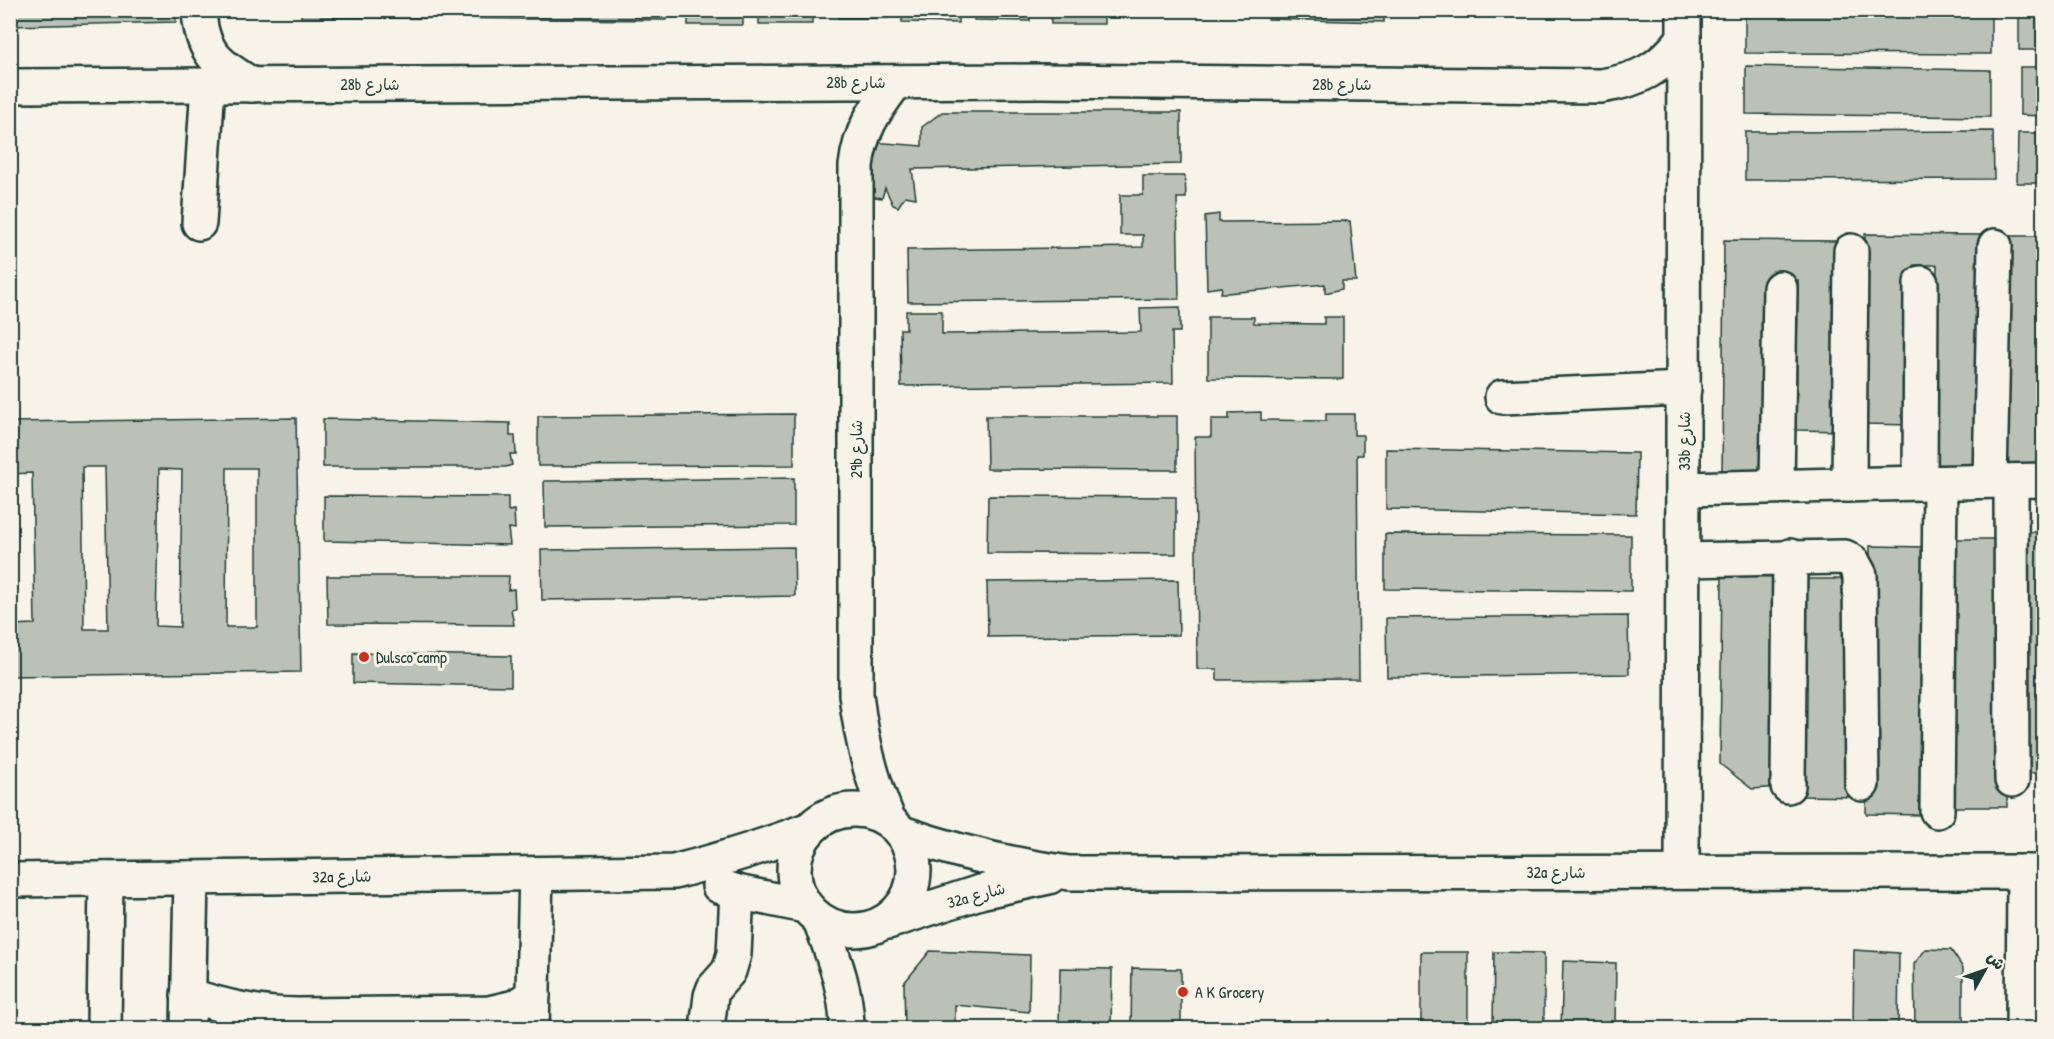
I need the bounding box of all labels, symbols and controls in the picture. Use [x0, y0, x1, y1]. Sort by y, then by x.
street label: 28b شارع [826, 71, 886, 94]
street label: 28b شارع [340, 73, 400, 96]
street label: 28b شارع [1312, 73, 1372, 96]
street label: 33b شارع [1673, 411, 1696, 471]
street label: 29b شارع [845, 420, 868, 478]
place label: Dulsco camp [376, 646, 447, 668]
marker: Dulsco camp [357, 650, 371, 664]
street label: 32a شارع [1526, 861, 1586, 884]
street label: 32a شارع [312, 864, 372, 889]
street label: 32a شارع [945, 877, 1008, 914]
north arrow [1955, 940, 2015, 1000]
text: ش [1982, 947, 2011, 974]
place label: A K Grocery [1195, 981, 1265, 1003]
marker: A K Grocery [1176, 985, 1190, 999]

